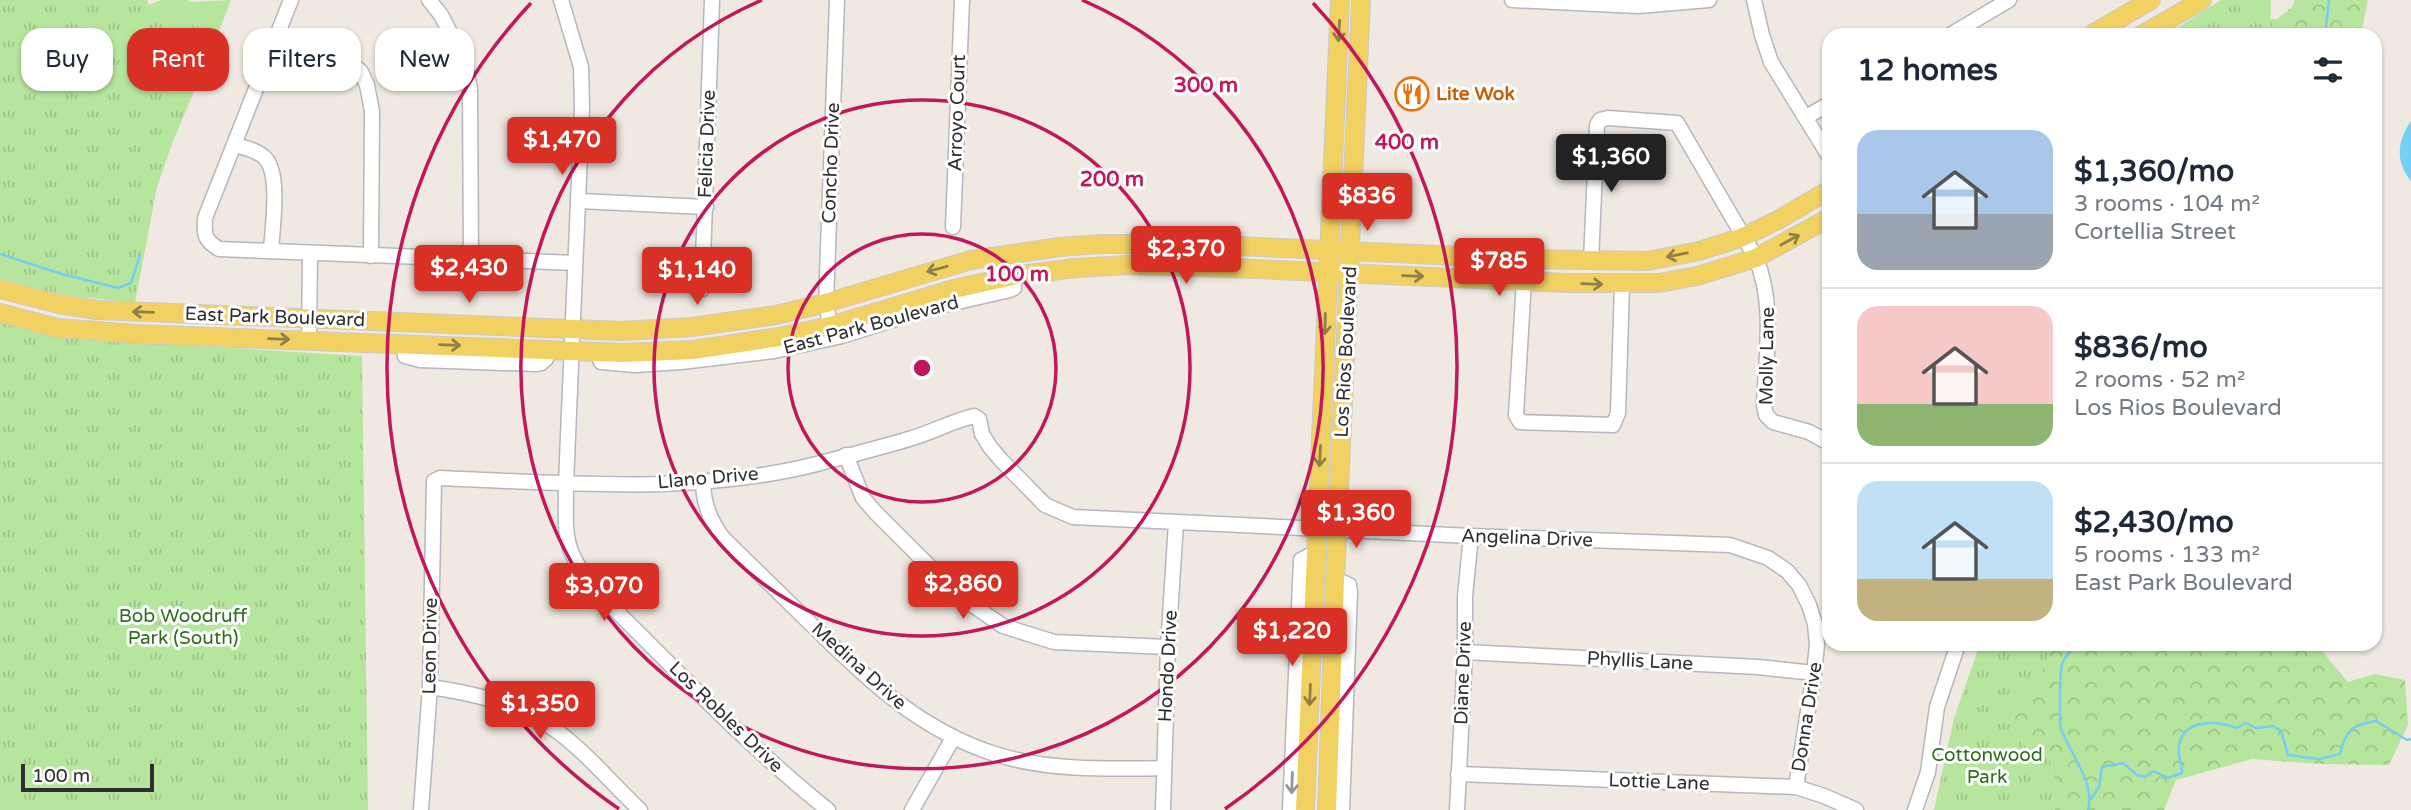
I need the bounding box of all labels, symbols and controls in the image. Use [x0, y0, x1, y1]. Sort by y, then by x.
one-way arrow [1332, 19, 1345, 42]
chip: Buy [21, 28, 113, 91]
chip: Rent [127, 28, 229, 91]
chip: Filters [243, 28, 361, 91]
chip: New [375, 28, 474, 91]
icon: filters [2309, 51, 2347, 89]
text: 12 homes [1857, 52, 1998, 89]
street label: Arroyo Court [944, 54, 970, 172]
text: 300 m [1174, 73, 1238, 98]
restaurant icon: Lite Wok [1393, 75, 1431, 113]
place label: Lite Wok [1436, 83, 1515, 105]
street label: Felicia Drive [694, 90, 720, 198]
street label: Concho Drive [818, 102, 844, 224]
pin: $1,470 [505, 118, 619, 177]
text: $1,470 [523, 126, 601, 154]
text: 400 m [1375, 130, 1439, 155]
pin: $1,360 [1554, 134, 1668, 194]
text: $1,360 [1572, 143, 1650, 171]
text: $1,360/mo [2074, 153, 2234, 190]
icon: home [1913, 158, 1997, 242]
text: 200 m [1080, 167, 1144, 192]
pin: $836 [1326, 174, 1408, 233]
text: $836 [1338, 182, 1396, 210]
text: 3 rooms · 104 m² [2074, 190, 2260, 218]
text: Cortellia Street [2074, 218, 2236, 246]
pin: $2,370 [1129, 226, 1243, 286]
one-way arrow [1780, 233, 1800, 247]
text: $2,370 [1147, 235, 1225, 263]
pin: $785 [1458, 238, 1540, 298]
pin: $2,430 [412, 246, 526, 305]
pin: $1,140 [640, 247, 754, 307]
text: $785 [1470, 247, 1528, 275]
one-way arrow [1666, 249, 1689, 263]
text: $2,430 [430, 254, 508, 282]
text: $1,140 [658, 256, 736, 284]
text: 100 m [985, 262, 1049, 287]
one-way arrow [927, 263, 949, 276]
street label: Los Rios Boulevard [1331, 266, 1361, 438]
one-way arrow [1401, 269, 1424, 282]
one-way arrow [1580, 277, 1603, 291]
street label: East Park Boulevard [781, 291, 961, 359]
street label: East Park Boulevard [184, 303, 366, 331]
one-way arrow [132, 305, 155, 318]
street label: Molly Lane [1755, 307, 1779, 405]
one-way arrow [1319, 313, 1332, 336]
text: $836/mo [2074, 329, 2208, 366]
one-way arrow [267, 332, 290, 346]
icon: home [1913, 334, 1997, 418]
one-way arrow [439, 339, 462, 352]
centre of rings [910, 356, 934, 380]
text: 2 rooms · 52 m² [2074, 366, 2245, 394]
text: Los Rios Boulevard [2074, 394, 2282, 422]
one-way arrow [1314, 444, 1327, 467]
street label: Llano Drive [657, 463, 759, 493]
pin: $1,360 [1299, 490, 1413, 550]
text: $1,360 [1317, 499, 1395, 527]
text: $2,430/mo [2074, 504, 2234, 541]
icon: home [1913, 509, 1997, 593]
street label: Angelina Drive [1461, 525, 1593, 551]
text: 5 rooms · 133 m² [2074, 541, 2260, 569]
pin: $2,860 [906, 562, 1020, 621]
pin: $3,070 [547, 564, 661, 623]
text: East Park Boulevard [2074, 569, 2293, 597]
text: $2,860 [924, 570, 1002, 598]
text: $3,070 [565, 572, 643, 600]
street label: Leon Drive [418, 598, 442, 694]
park label: Bob Woodruff Park (South) [119, 605, 248, 649]
pin: $1,220 [1235, 608, 1349, 668]
street label: Hondo Drive [1154, 609, 1182, 723]
text: $1,220 [1253, 617, 1331, 645]
street label: Medina Drive [807, 618, 911, 714]
street label: Diane Drive [1450, 621, 1476, 725]
street label: Phyllis Lane [1586, 647, 1694, 675]
street label: Los Robles Drive [664, 657, 788, 777]
street label: Donna Drive [1787, 660, 1827, 774]
pin: $1,350 [483, 682, 597, 741]
one-way arrow [1303, 683, 1316, 706]
text: $1,350 [501, 690, 579, 718]
park label: Cottonwood Park [1931, 744, 2043, 788]
scale bar [21, 761, 154, 793]
text: 100 m [32, 765, 90, 787]
street label: Lottie Lane [1608, 769, 1710, 795]
one-way arrow [1285, 771, 1298, 794]

